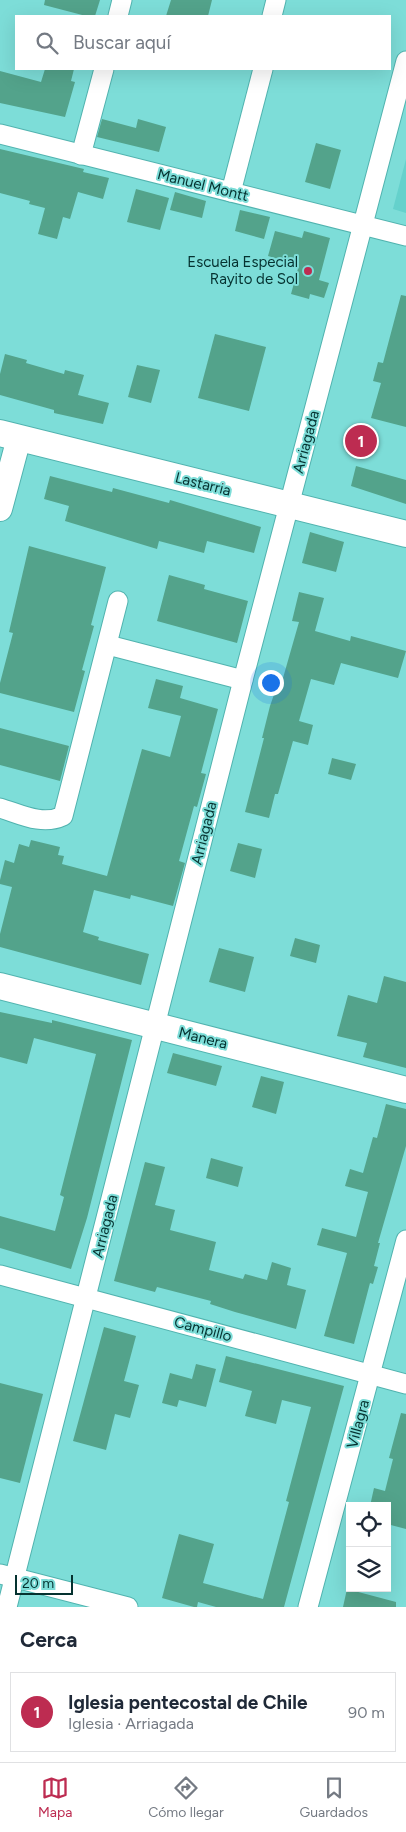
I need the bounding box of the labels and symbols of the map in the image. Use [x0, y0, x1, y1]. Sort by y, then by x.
street label: Manuel Montt [156, 165, 251, 205]
place label: Escuela Especial Rayito de Sol [187, 253, 298, 288]
marker: Escuela Especial Rayito de Sol [302, 265, 314, 277]
street label: Arriagada [289, 409, 323, 475]
pin: 1 [345, 422, 377, 460]
street label: Lastarria [173, 468, 233, 500]
your location [258, 670, 284, 696]
street label: Arriagada [187, 800, 221, 866]
street label: Manera [177, 1023, 229, 1053]
street label: Arriagada [88, 1193, 122, 1259]
street label: Campillo [172, 1313, 234, 1345]
street label: Villagra [343, 1398, 373, 1450]
scale bar [15, 1572, 72, 1595]

